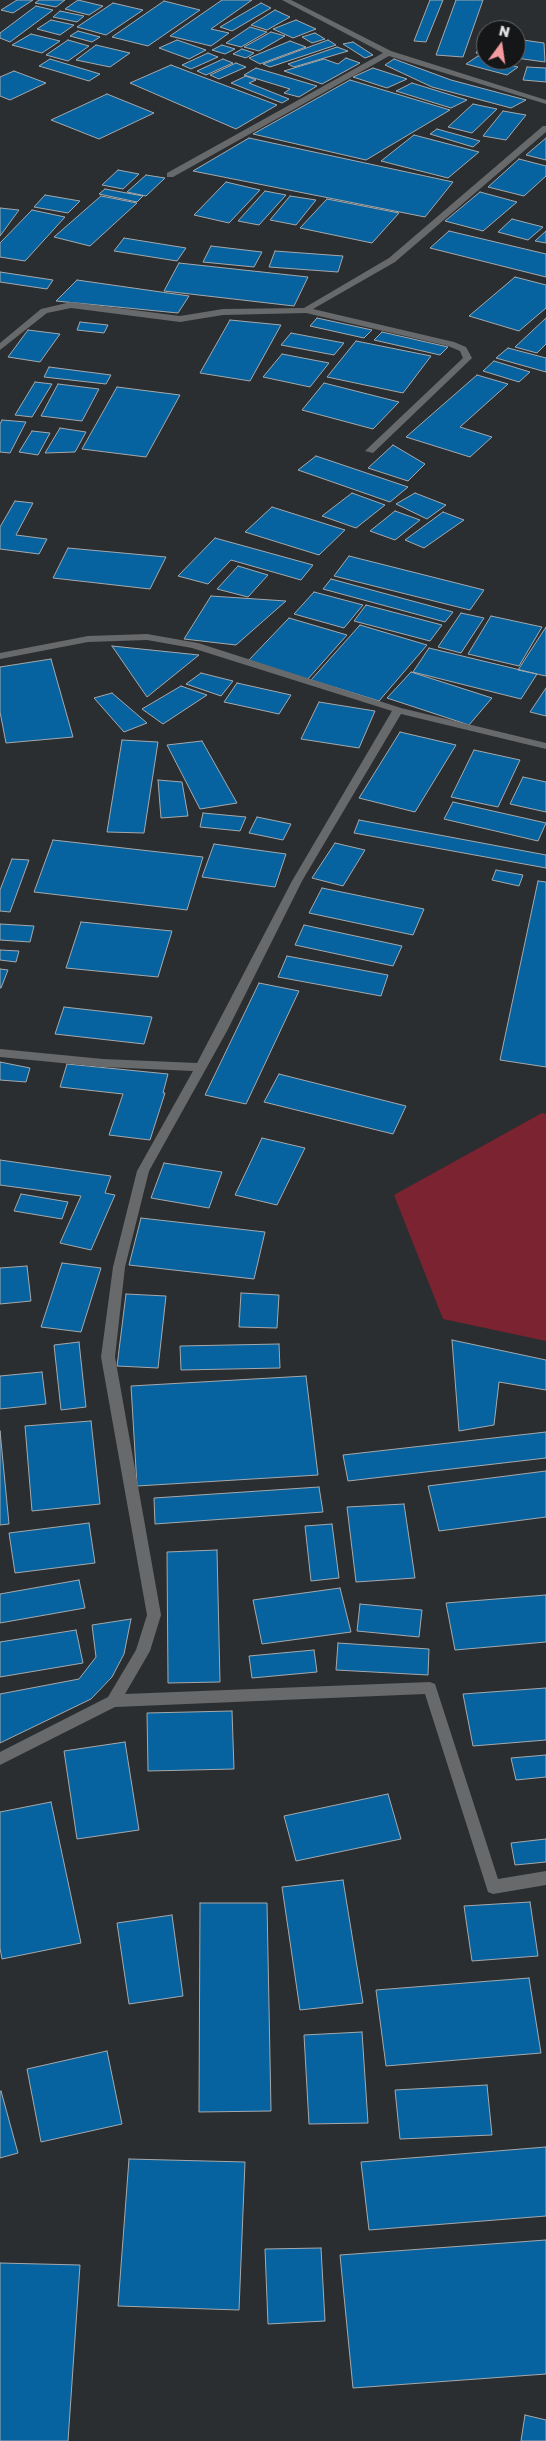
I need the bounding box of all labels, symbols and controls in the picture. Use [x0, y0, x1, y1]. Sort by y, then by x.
north arrow [476, 20, 526, 70]
text: N [497, 21, 512, 40]

